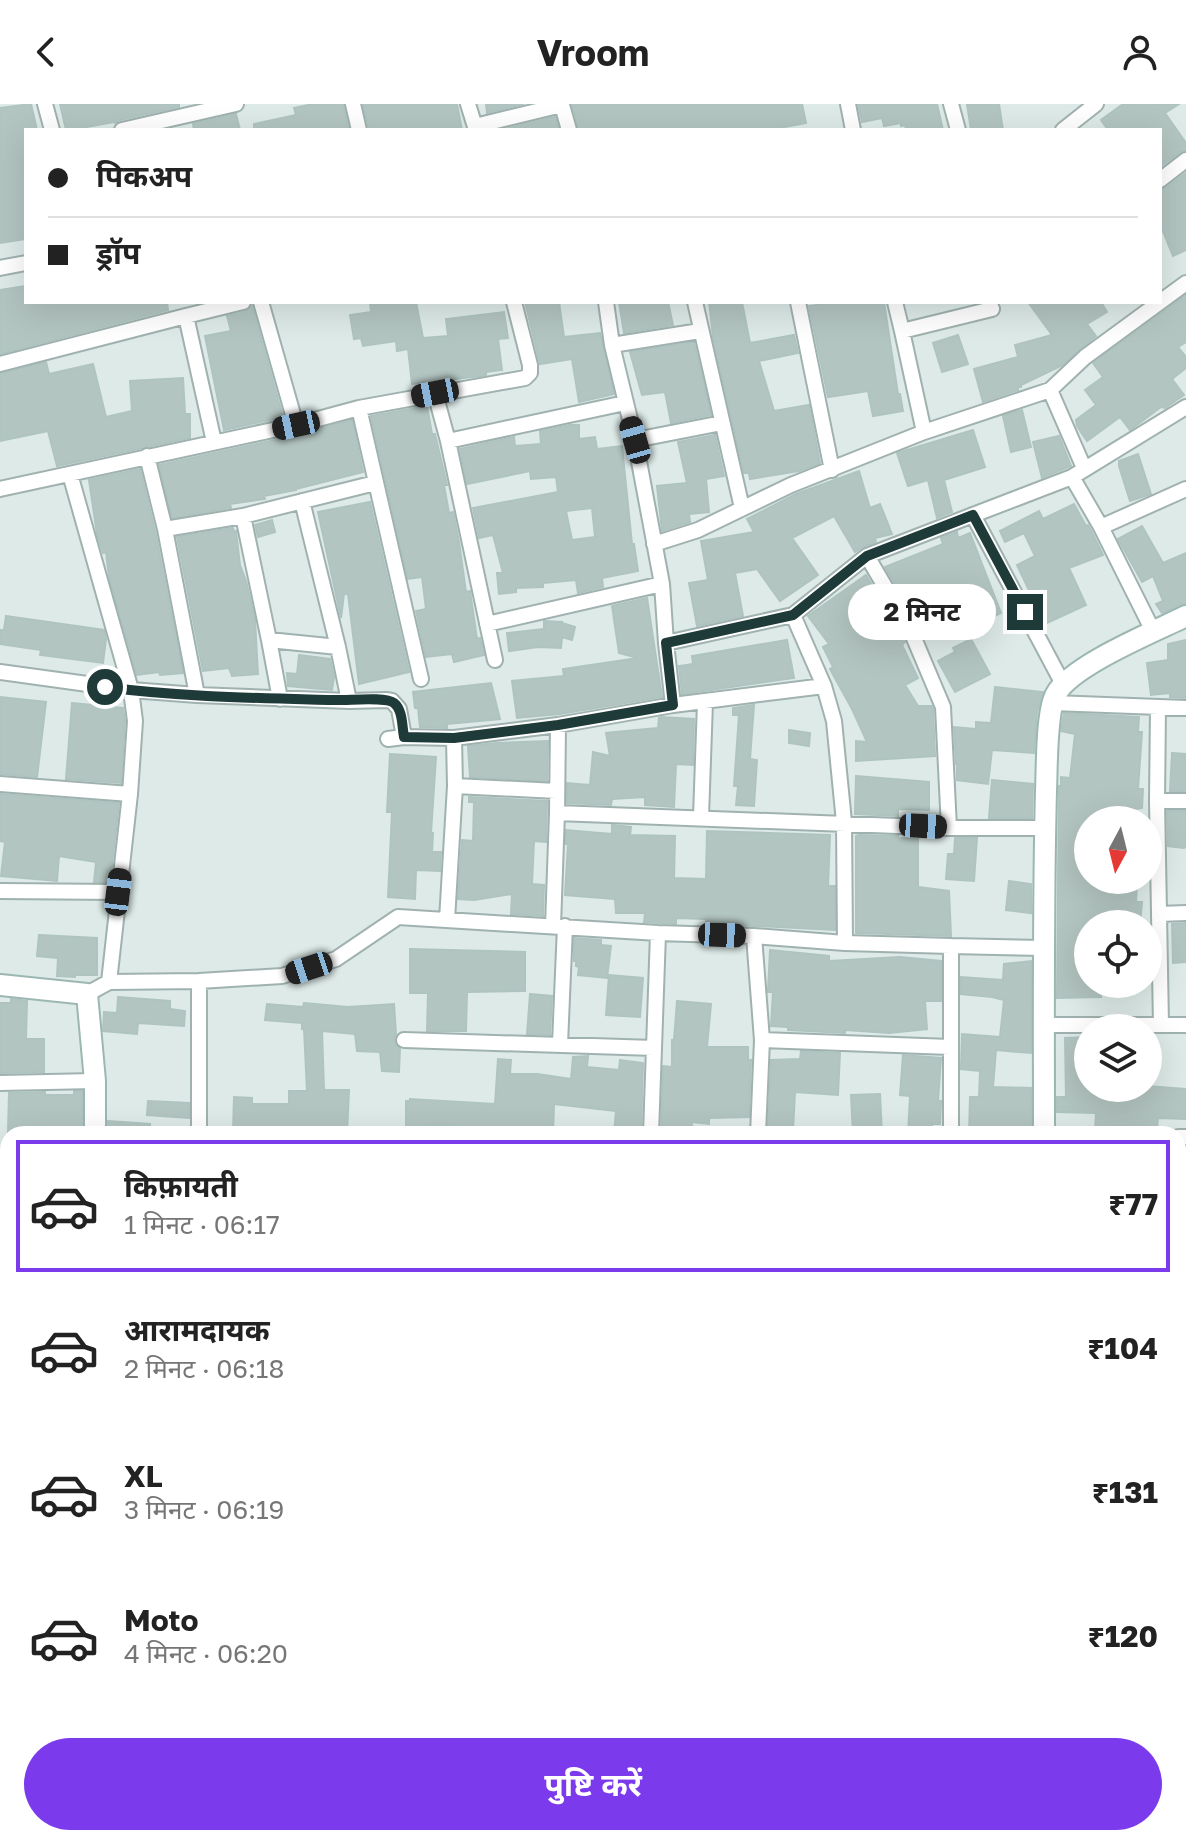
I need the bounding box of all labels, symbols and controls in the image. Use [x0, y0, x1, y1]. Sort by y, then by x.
icon: back [24, 30, 68, 74]
icon: person [1118, 30, 1162, 74]
text: Vroom [537, 31, 649, 74]
text: पिकअप [96, 158, 192, 194]
text: ड्रॉप [96, 235, 140, 271]
car [409, 377, 461, 409]
car [270, 408, 322, 442]
car [617, 414, 653, 466]
callout: 2 मिनट [849, 584, 997, 640]
route end [1007, 594, 1043, 630]
text: 2 मिनट [884, 596, 960, 627]
route start [87, 669, 123, 705]
north arrow [1074, 806, 1162, 894]
map controls [1074, 806, 1162, 1102]
car [898, 813, 948, 839]
car [103, 867, 133, 917]
button: locate [1074, 910, 1162, 998]
car [698, 922, 746, 948]
car [282, 949, 336, 987]
button: layers [1074, 1014, 1162, 1102]
text: किफ़ायती [124, 1168, 238, 1204]
icon: car [28, 1170, 100, 1242]
text: ₹77 [1108, 1186, 1158, 1222]
text: 1 मिनट · 06:17 [124, 1209, 280, 1240]
text: आरामदायक [124, 1312, 270, 1348]
icon: car [28, 1314, 100, 1386]
text: ₹104 [1087, 1330, 1158, 1366]
text: 2 मिनट · 06:18 [124, 1353, 284, 1384]
icon: car [28, 1458, 100, 1530]
text: XL [124, 1458, 163, 1494]
text: ₹131 [1092, 1474, 1158, 1510]
text: 3 मिनट · 06:19 [124, 1494, 284, 1525]
icon: car [28, 1602, 100, 1674]
text: Moto [124, 1602, 199, 1638]
text: ₹120 [1088, 1618, 1158, 1654]
text: 4 मिनट · 06:20 [124, 1638, 288, 1669]
button: पुष्टि करें [24, 1738, 1162, 1830]

